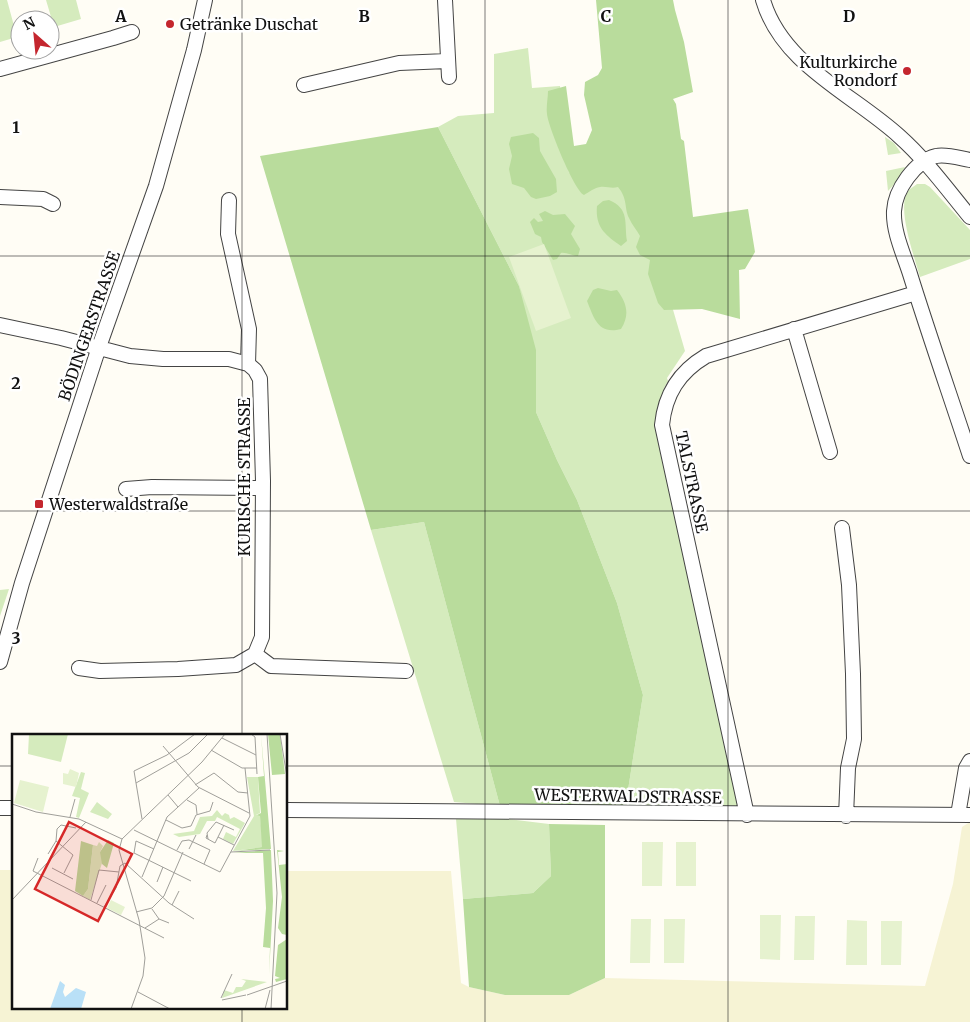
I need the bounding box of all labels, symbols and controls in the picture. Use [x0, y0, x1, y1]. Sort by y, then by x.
text: A [114, 6, 127, 26]
text: B [358, 6, 370, 26]
text: C [601, 6, 611, 26]
text: D [843, 6, 855, 26]
north arrow [10, 10, 60, 60]
text: N [20, 13, 38, 34]
place label: Getränke Duschat [180, 14, 319, 34]
marker: Getränke Duschat [164, 18, 176, 30]
place label: Kulturkirche Rondorf [799, 52, 898, 90]
marker: Kulturkirche Rondorf [901, 65, 913, 77]
text: 1 [12, 117, 20, 137]
street label: BÖDINGERSTRASSE [54, 248, 124, 404]
text: 2 [11, 373, 21, 393]
street label: KURISCHE STRASSE [234, 397, 254, 557]
street label: TALSTRASSE [671, 429, 713, 536]
place label: Westerwaldstraße [48, 494, 188, 514]
marker: Westerwaldstraße [33, 498, 45, 510]
text: 3 [11, 628, 21, 648]
inset map [12, 734, 288, 1010]
street label: WESTERWALDSTRASSE [533, 784, 723, 808]

